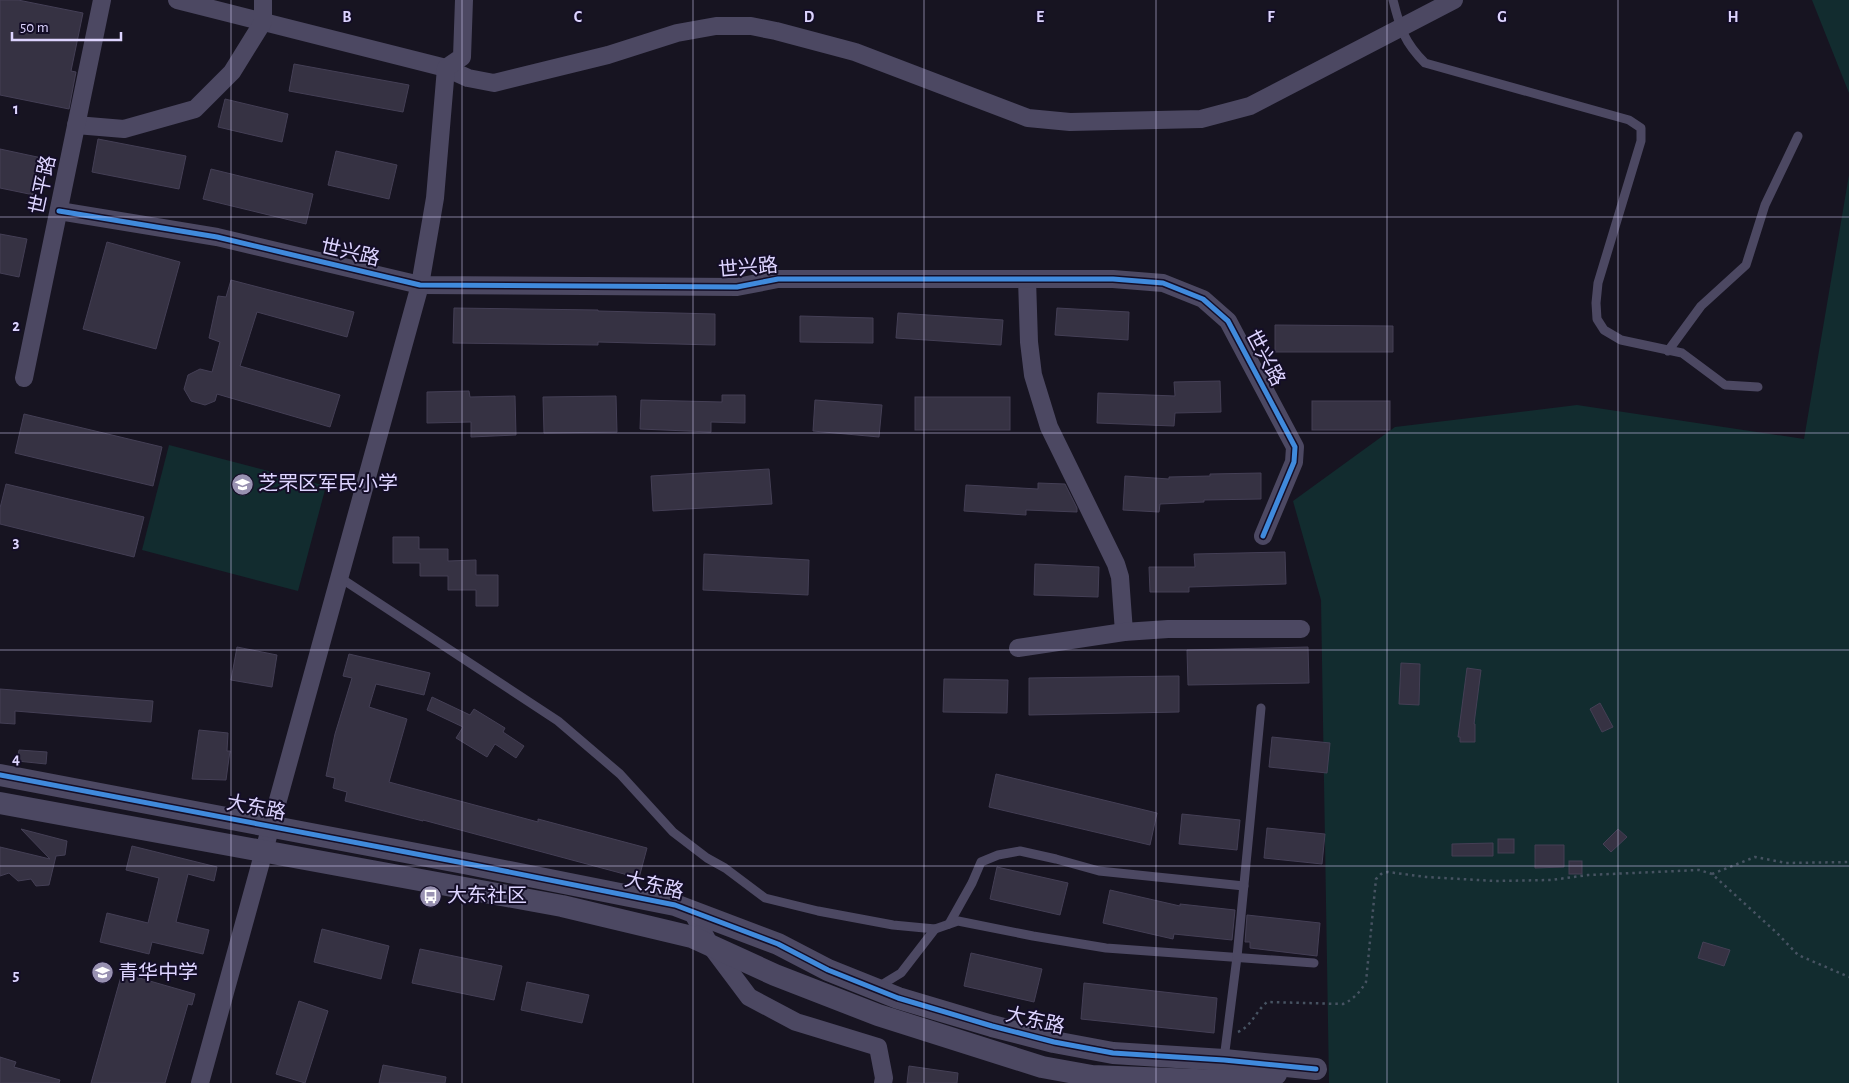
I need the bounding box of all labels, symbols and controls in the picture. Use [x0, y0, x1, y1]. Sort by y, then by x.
text: B [342, 9, 352, 25]
text: C [574, 9, 583, 25]
text: D [804, 9, 815, 25]
text: E [1036, 9, 1044, 25]
text: F [1267, 9, 1275, 25]
text: G [1497, 9, 1507, 25]
text: H [1727, 9, 1739, 25]
scale bar [12, 10, 121, 42]
text: 50 m [20, 20, 49, 35]
text: 1 [13, 101, 19, 117]
street label: 世平路 [26, 153, 59, 216]
street label: 世兴路 [319, 236, 382, 269]
street label: 世兴路 [717, 254, 779, 281]
text: 2 [12, 318, 20, 334]
street label: 世兴路 [1242, 326, 1289, 389]
school or university icon: 芝罘区军民小学 [230, 472, 254, 496]
place label: 芝罘区军民小学 [258, 473, 398, 494]
text: 3 [13, 534, 20, 550]
text: 4 [12, 751, 20, 767]
street label: 大东路 [225, 791, 288, 824]
street label: 大东路 [623, 869, 686, 902]
bus stop icon: 大东社区 [419, 884, 443, 908]
place label: 大东社区 [447, 885, 527, 906]
school or university icon: 青华中学 [90, 961, 114, 985]
place label: 青华中学 [118, 962, 198, 983]
text: 5 [13, 967, 20, 983]
street label: 大东路 [1004, 1004, 1067, 1037]

